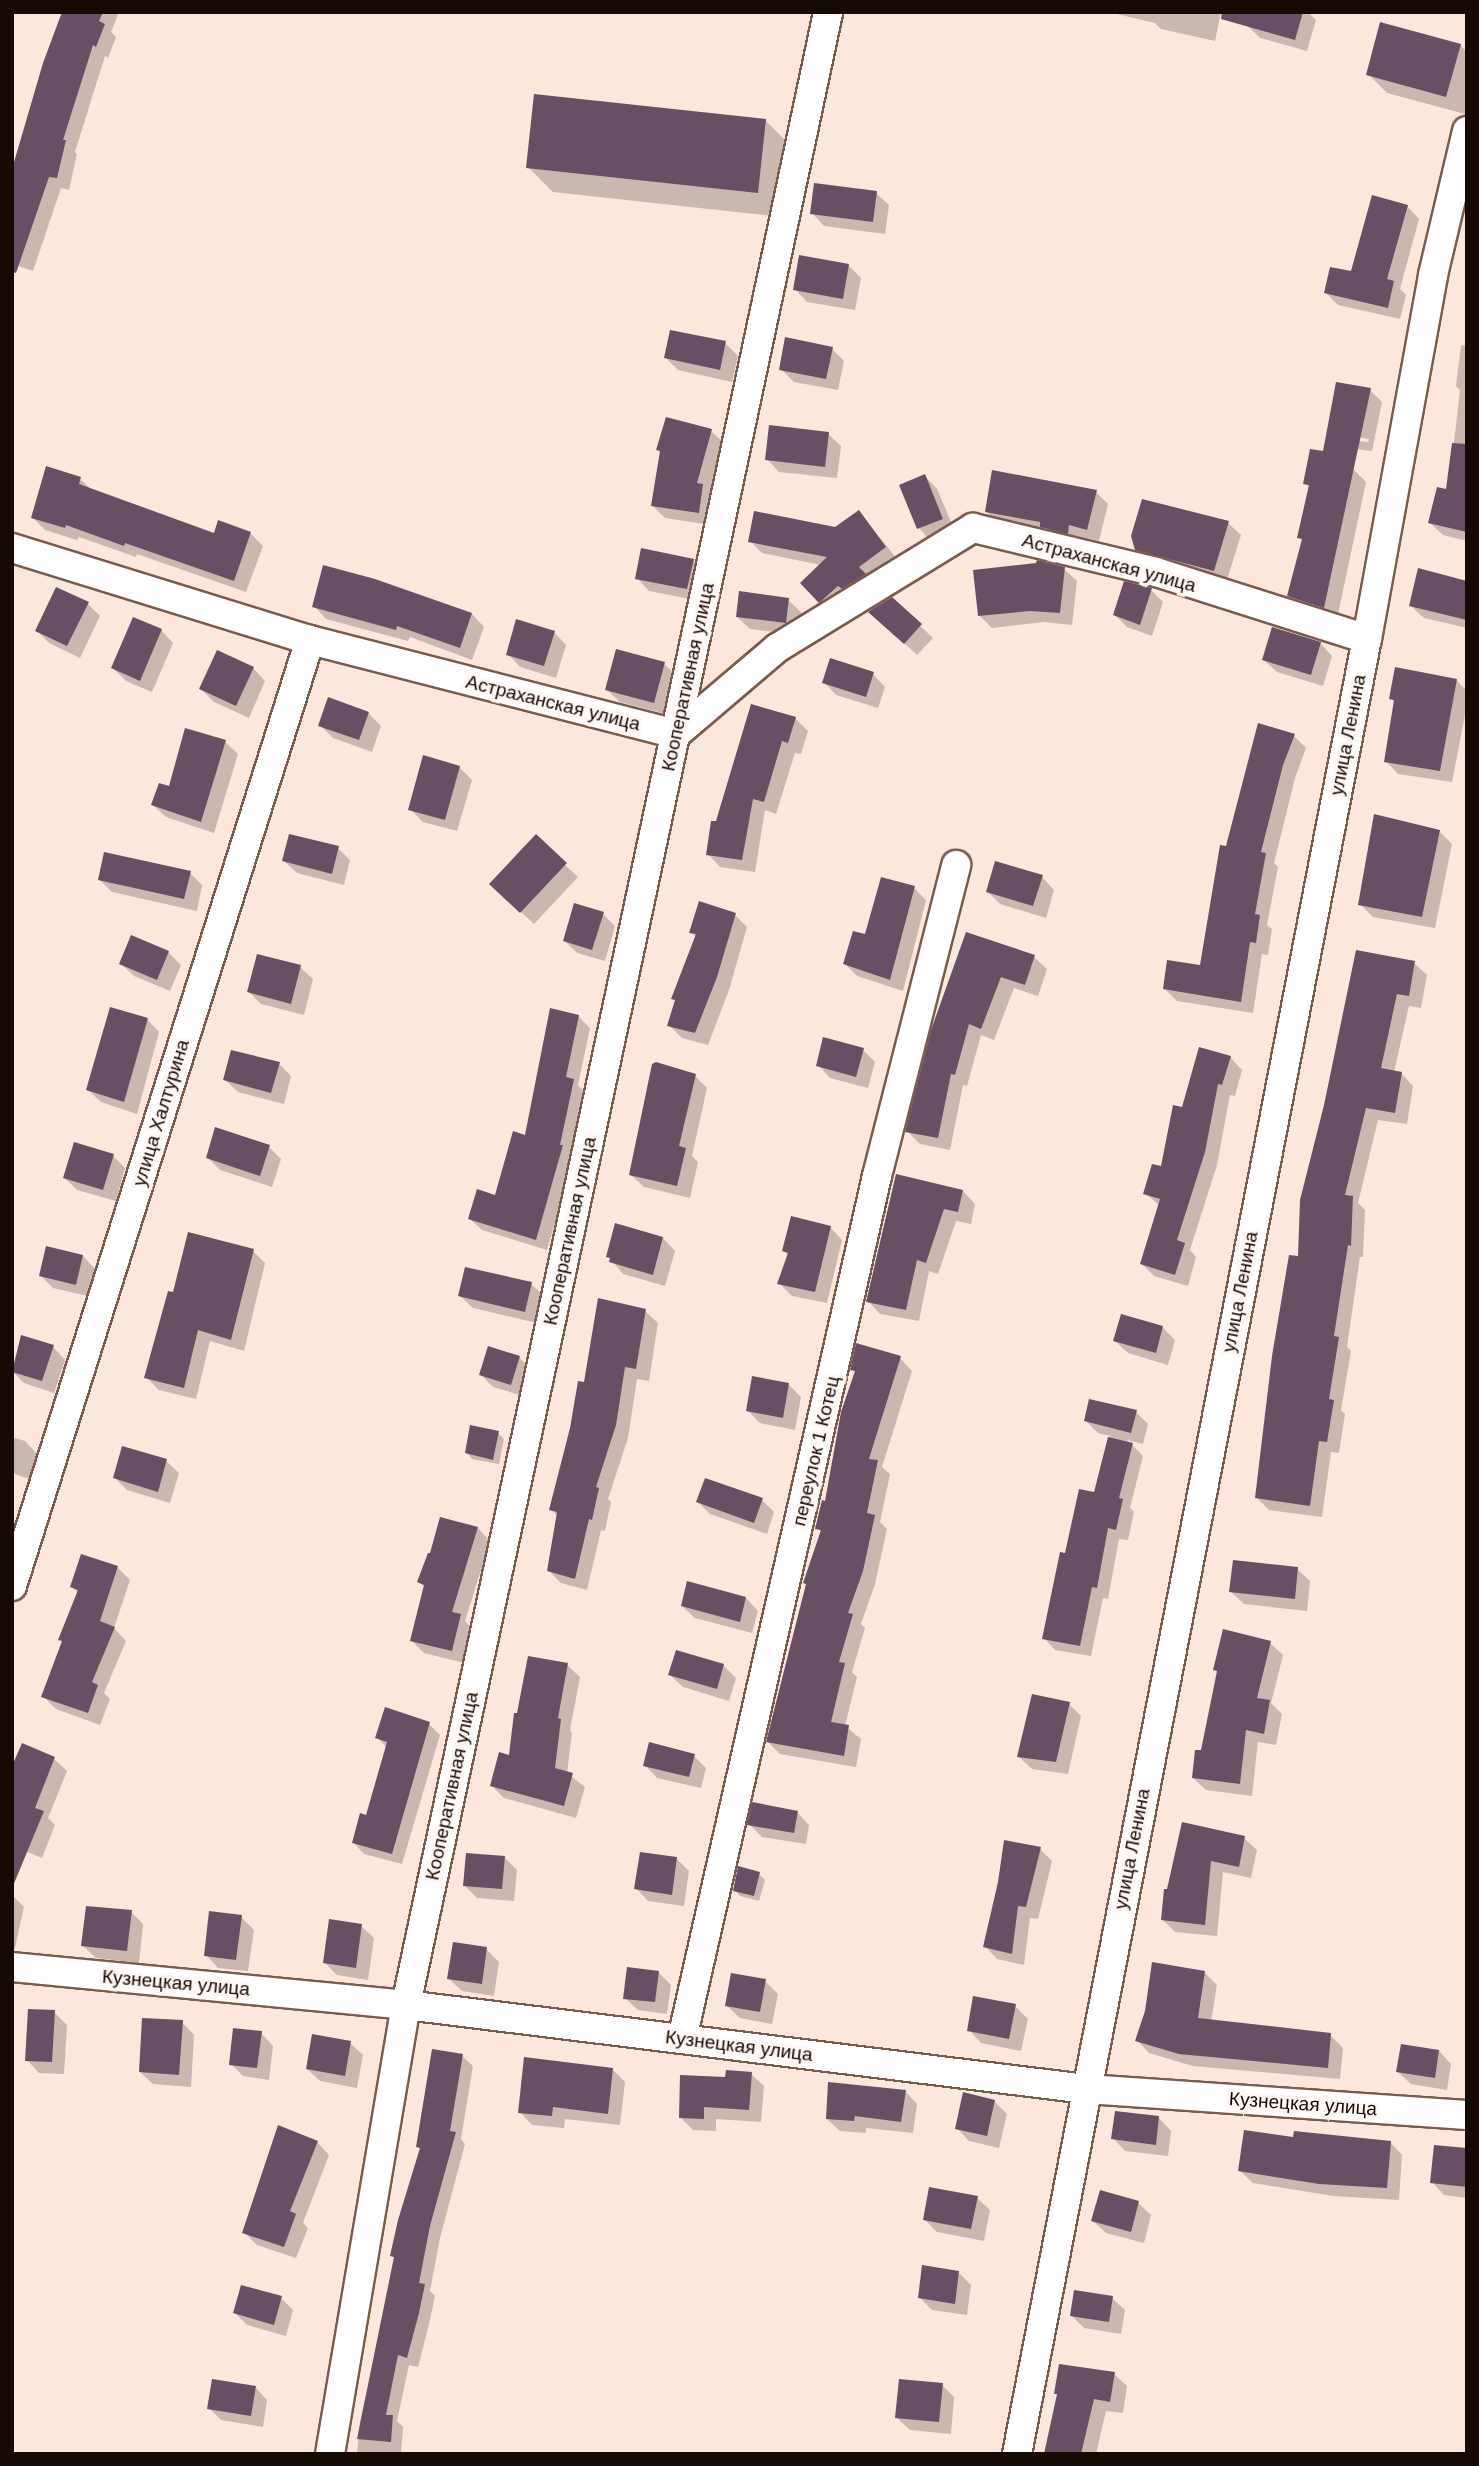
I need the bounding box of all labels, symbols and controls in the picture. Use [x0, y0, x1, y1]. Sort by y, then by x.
street label: Астраханская улица [1020, 529, 1198, 597]
street label: Кооперативная улица [657, 581, 719, 773]
street label: Астраханская улица [463, 670, 643, 736]
street label: улица Ленина [1325, 673, 1371, 797]
street label: улица Халтурина [128, 1037, 194, 1189]
street label: Кооперативная улица [539, 1135, 601, 1327]
street label: улица Ленина [1217, 1230, 1263, 1354]
street label: переулок 1 Котец [788, 1374, 844, 1528]
street label: Кооперативная улица [421, 1690, 483, 1882]
street label: улица Ленина [1109, 1787, 1155, 1911]
street label: Кузнецкая улица [101, 1965, 251, 2001]
street label: Кузнецкая улица [664, 2026, 814, 2066]
street label: Кузнецкая улица [1228, 2087, 1378, 2121]

